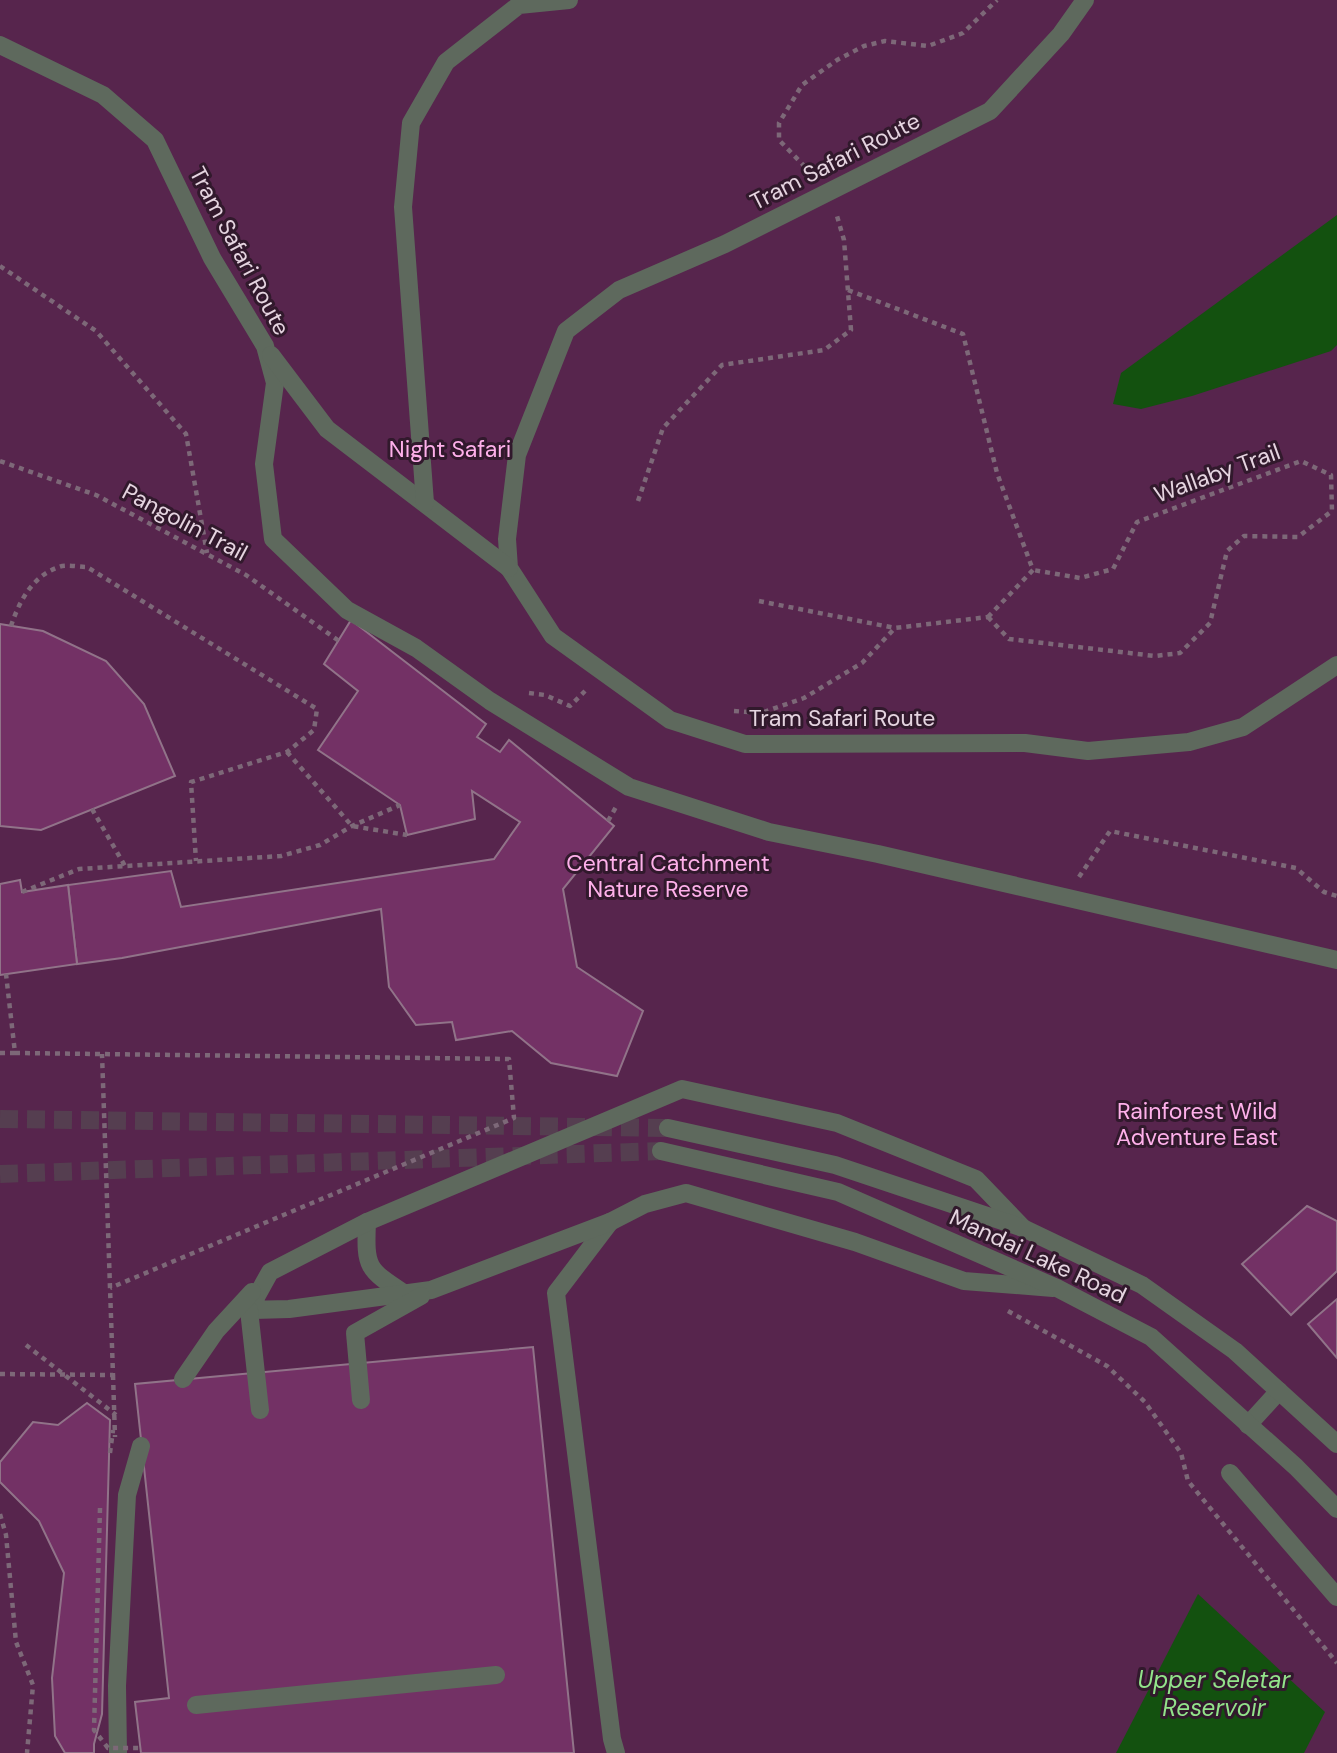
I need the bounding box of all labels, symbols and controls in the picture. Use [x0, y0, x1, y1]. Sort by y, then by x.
street label: Tram Safari Route [745, 105, 925, 217]
street label: Tram Safari Route [183, 162, 297, 340]
park label: Night Safari [389, 434, 511, 464]
street label: Wallaby Trail [1150, 436, 1284, 510]
street label: Pangolin Trail [117, 476, 253, 568]
street label: Tram Safari Route [749, 703, 935, 733]
park label: Central Catchment Nature Reserve [566, 848, 770, 904]
park label: Rainforest Wild Adventure East [1116, 1096, 1278, 1152]
street label: Mandai Lake Road [945, 1202, 1131, 1310]
water label: Upper Seletar Reservoir [1137, 1664, 1292, 1723]

